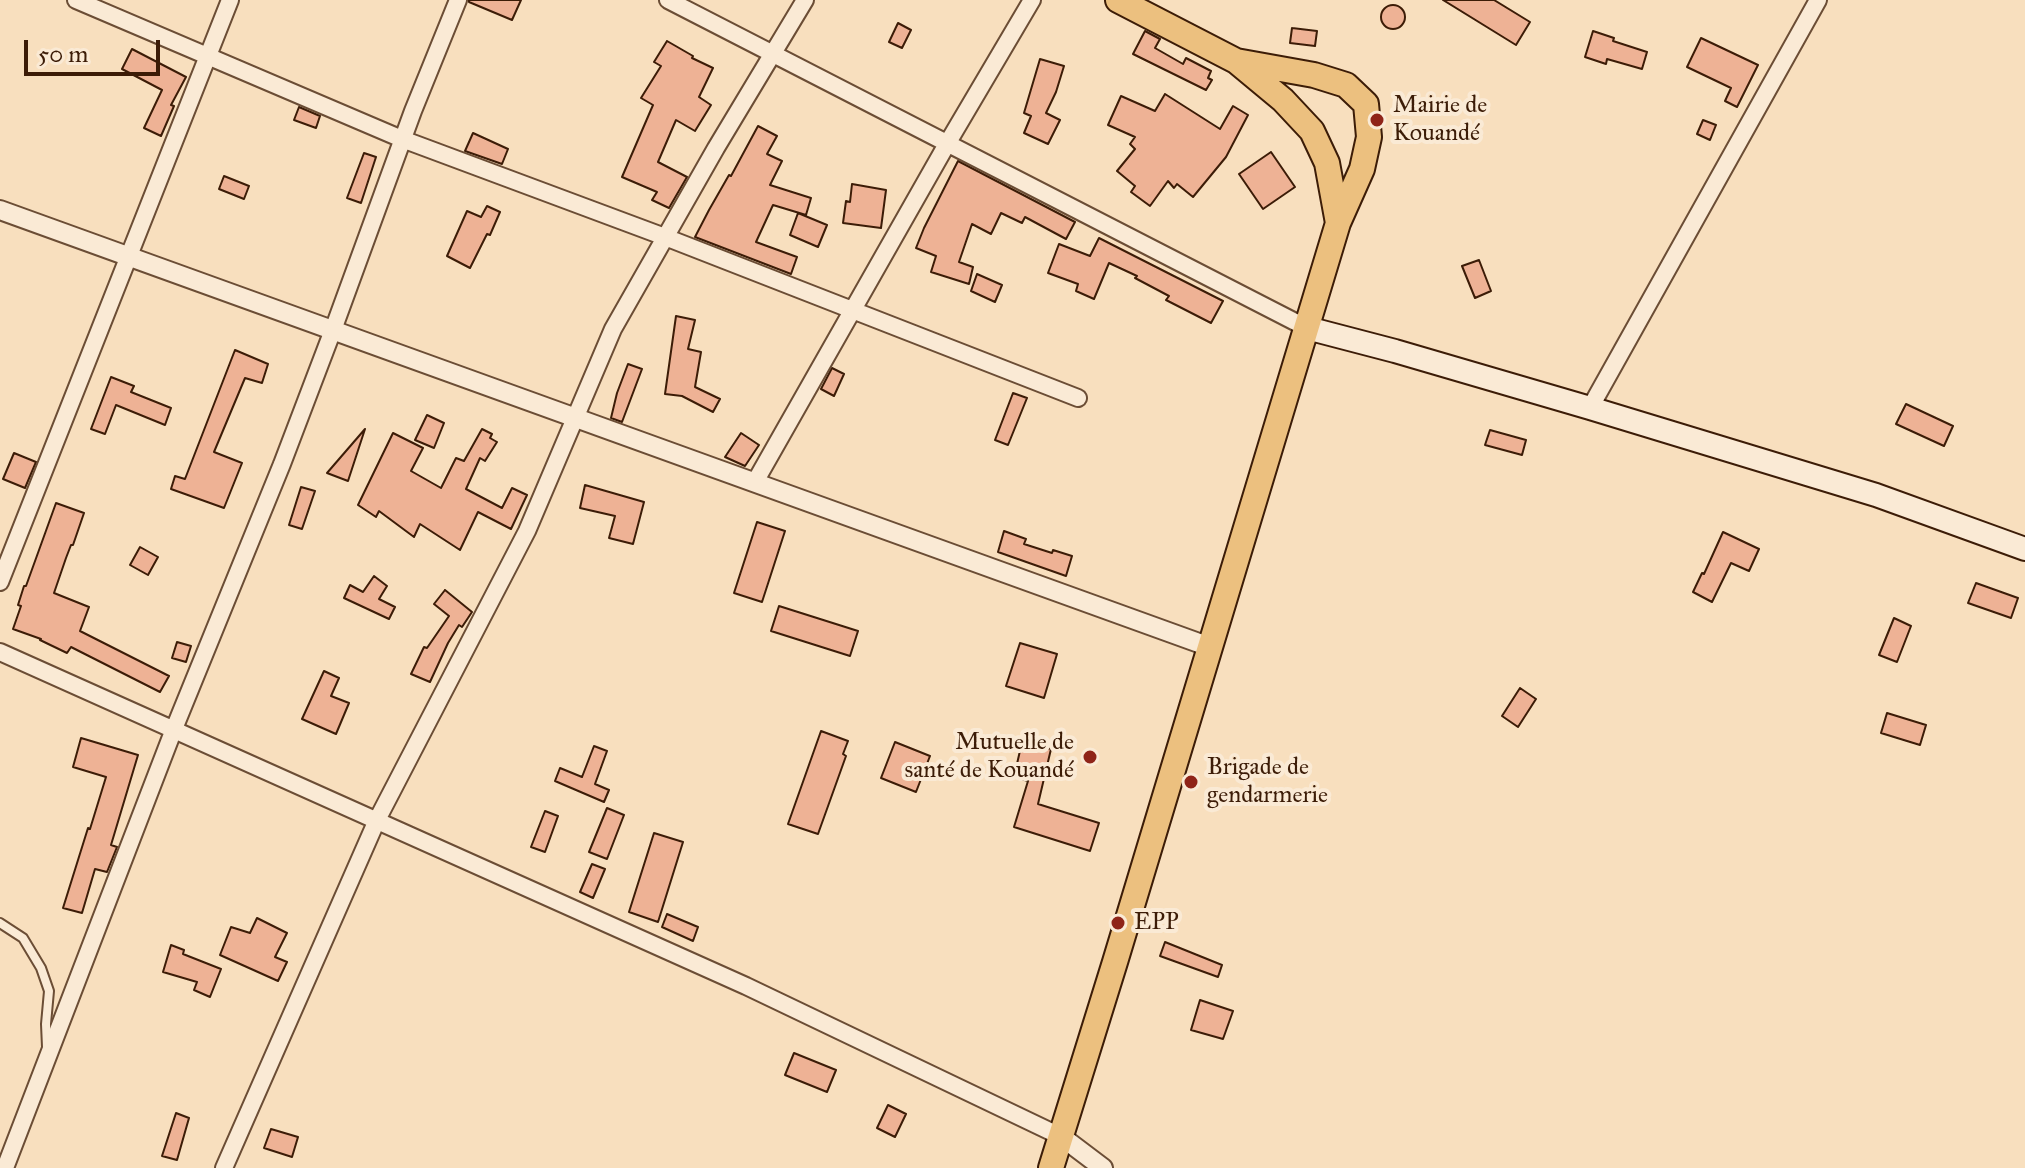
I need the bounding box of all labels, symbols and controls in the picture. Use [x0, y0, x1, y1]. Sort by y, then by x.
scale bar [28, 24, 164, 74]
text: 50 m [38, 39, 88, 69]
place label: Mairie de Kouandé [1393, 92, 1487, 148]
marker: Mairie de Kouandé [1368, 111, 1386, 129]
place label: Mutuelle de santé de Kouandé [904, 729, 1074, 785]
marker: Mutuelle de santé de Kouandé [1081, 748, 1099, 766]
place label: Brigade de gendarmerie [1207, 754, 1328, 810]
marker: Brigade de gendarmerie [1182, 773, 1200, 791]
place label: EPP [1134, 909, 1179, 937]
marker: EPP [1109, 914, 1127, 932]

